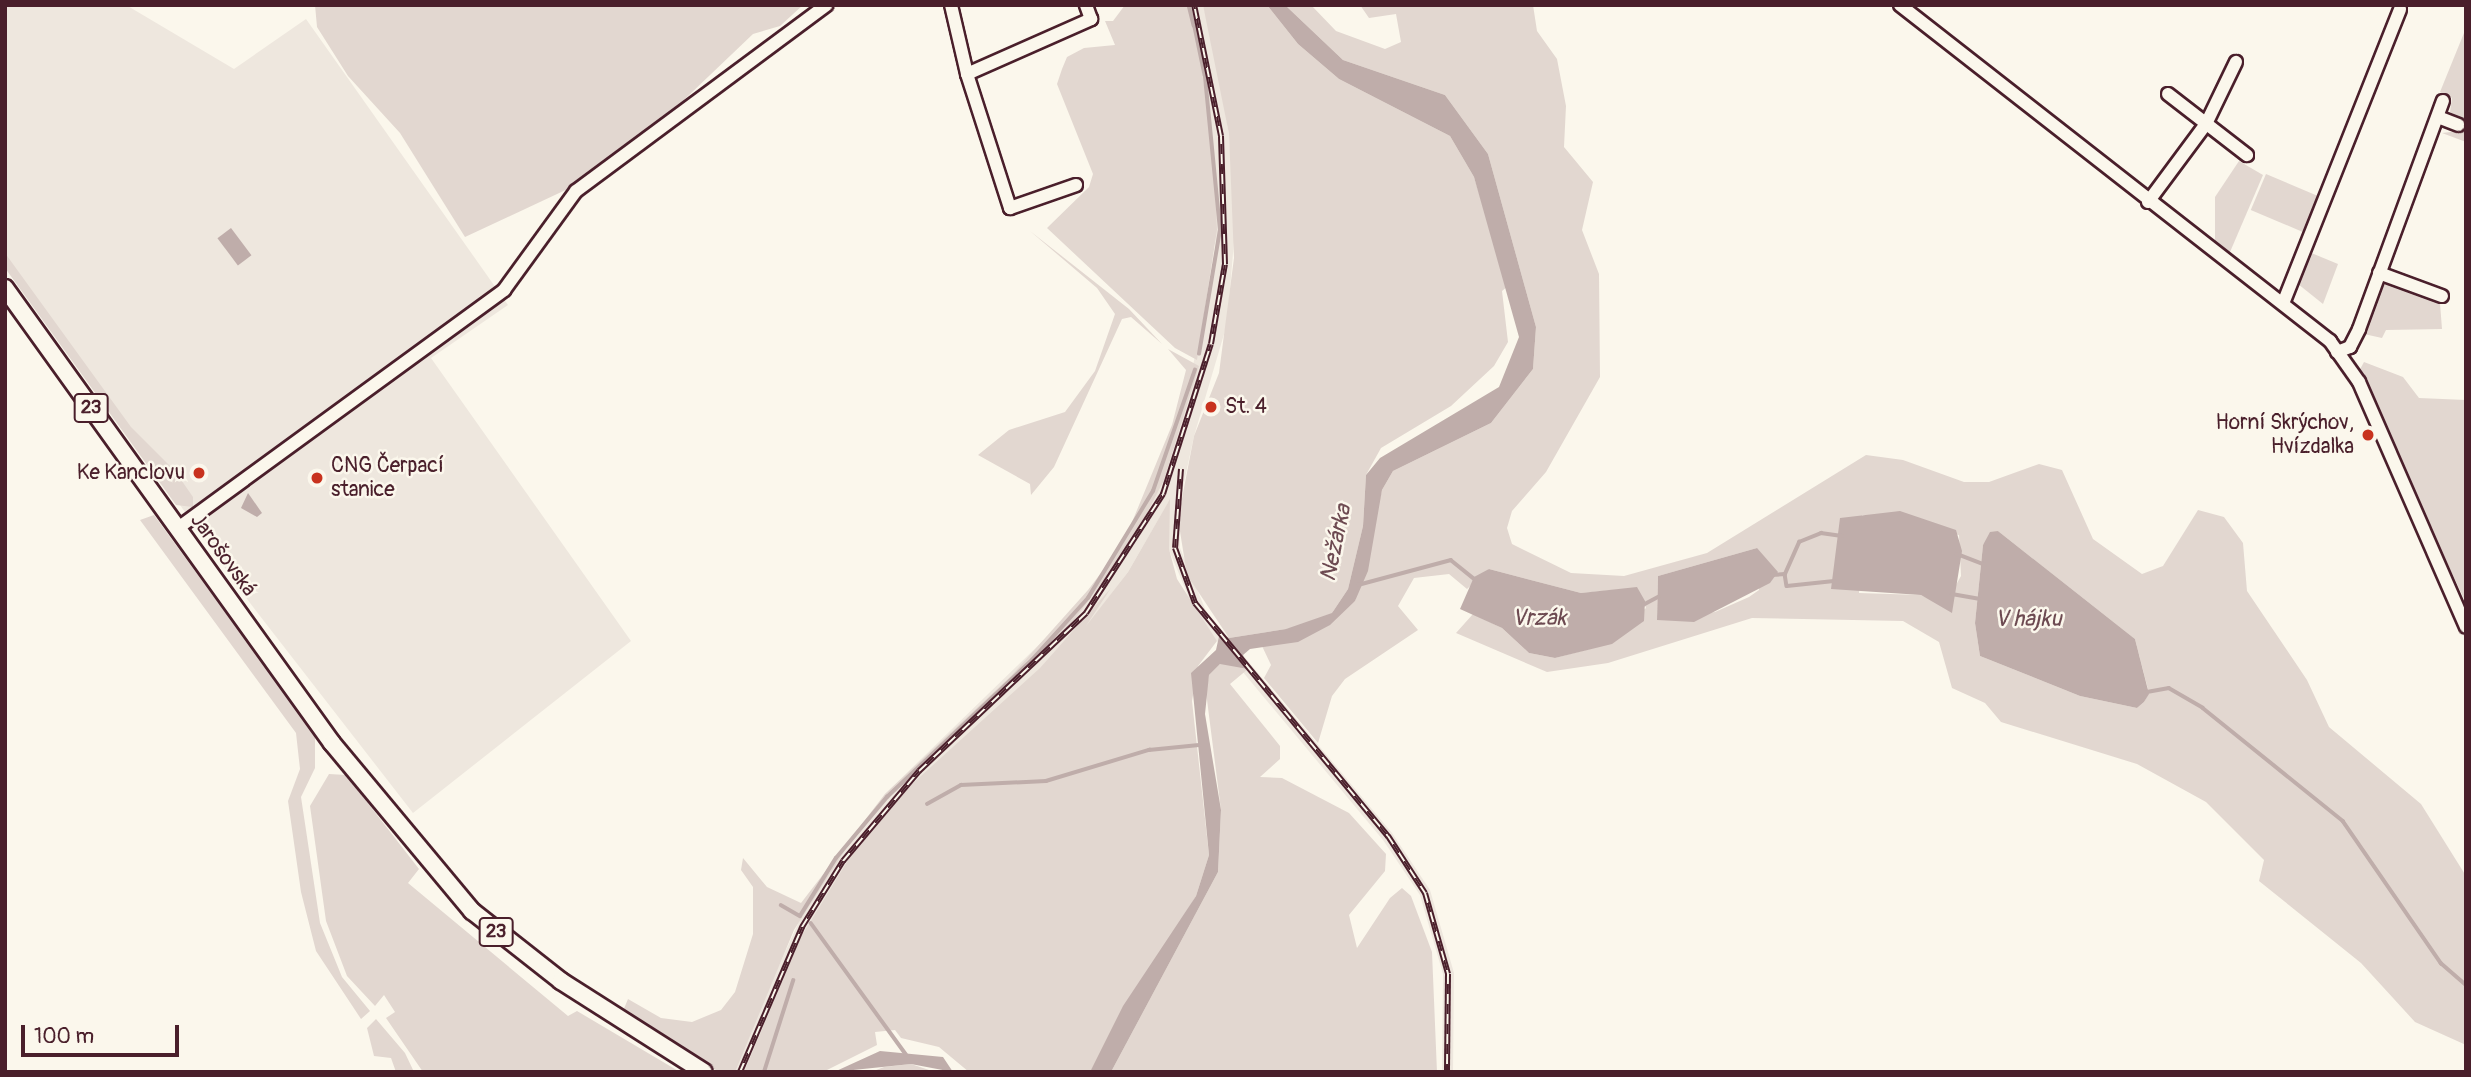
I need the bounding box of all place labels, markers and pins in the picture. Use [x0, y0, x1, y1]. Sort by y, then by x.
place label: St. 4 [1225, 394, 1267, 420]
marker: St. 4 [1203, 399, 1219, 415]
place label: Horní Skrýchov, Hvízdalka [2216, 410, 2354, 460]
marker: Horní Skrýchov, Hvízdalka [2360, 427, 2376, 443]
place label: CNG Čerpací stanice [331, 453, 444, 503]
place label: Ke Kanclovu [77, 460, 185, 486]
marker: Ke Kanclovu [191, 465, 207, 481]
marker: CNG Čerpací stanice [309, 470, 325, 486]

